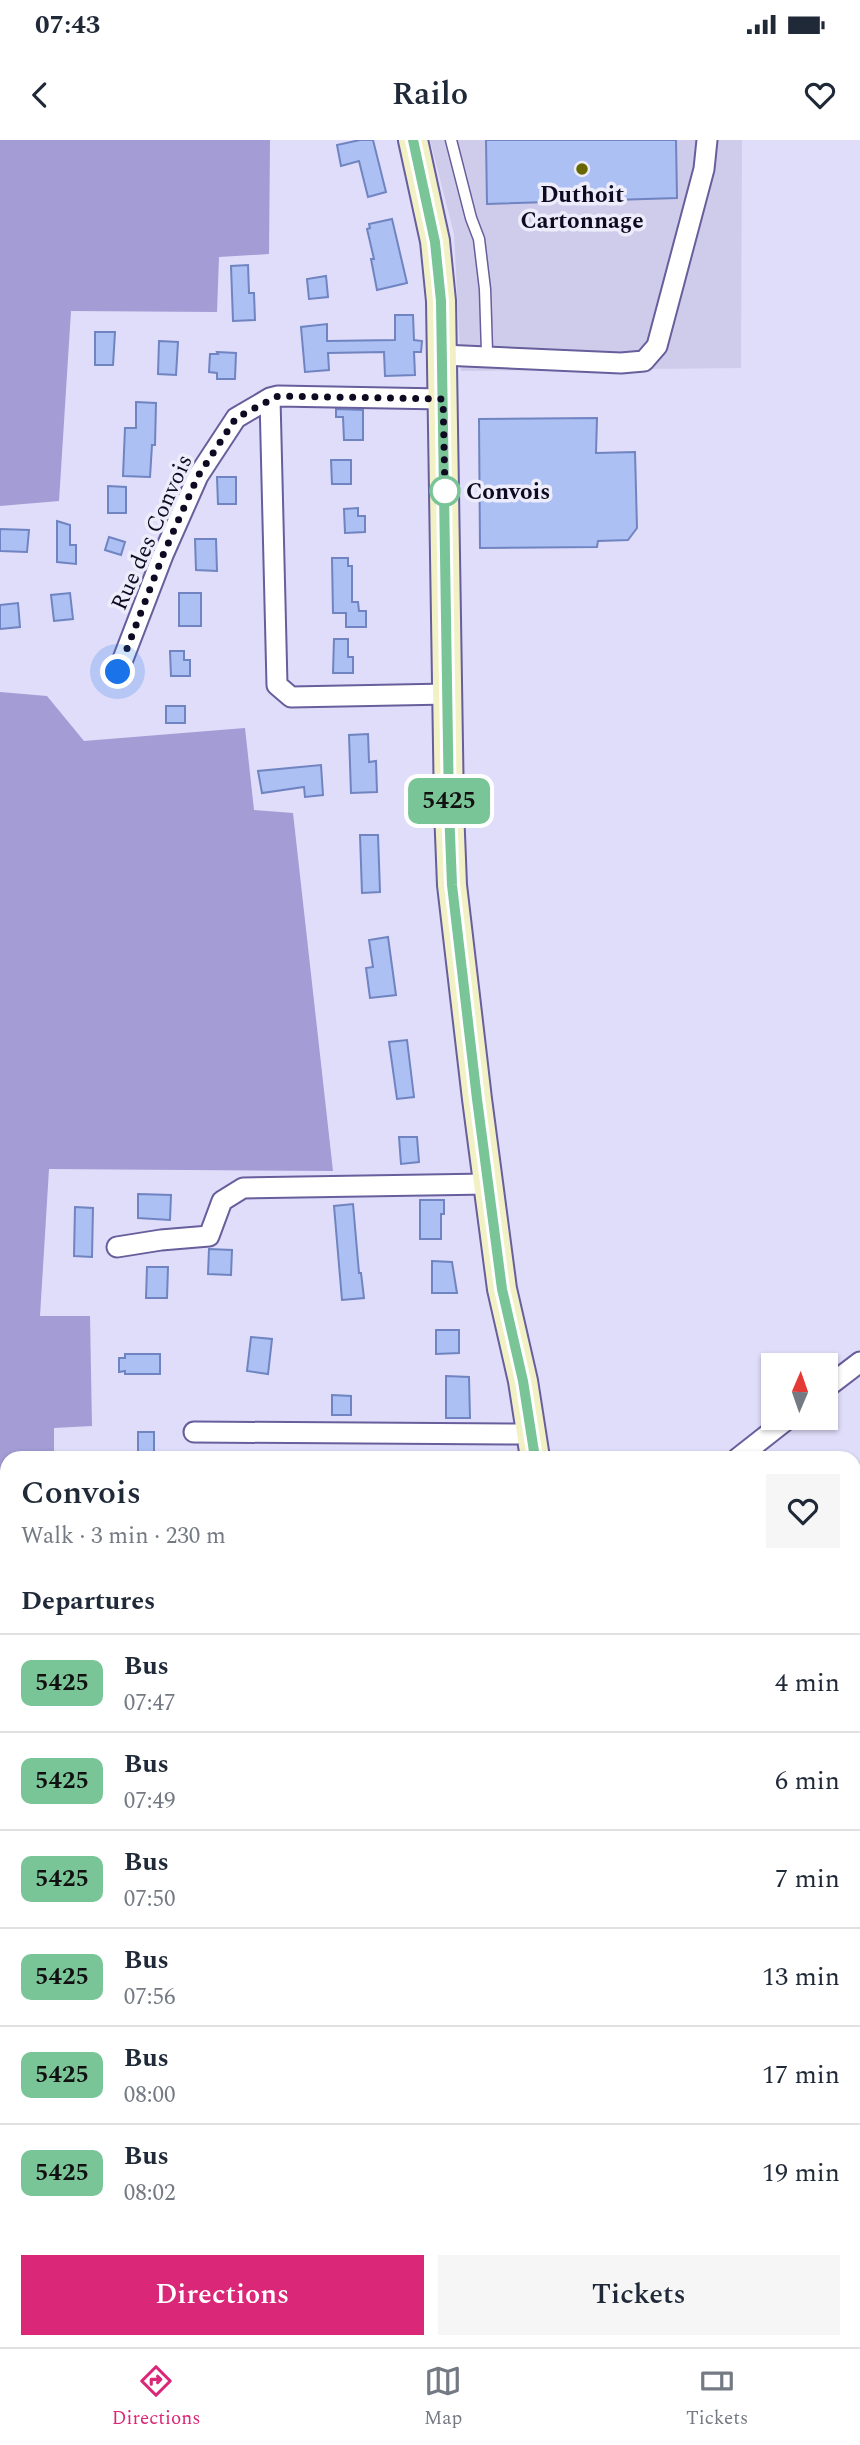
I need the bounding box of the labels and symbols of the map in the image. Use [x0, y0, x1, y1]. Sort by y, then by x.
marker: Duthoit Cartonnage [574, 161, 590, 177]
place label: Duthoit Cartonnage [520, 178, 644, 239]
street label: Rue des Convois [102, 449, 202, 616]
place label: Convois [466, 475, 550, 510]
marker: Convois [430, 476, 460, 506]
your location [100, 654, 135, 689]
line badge: 5425 [400, 778, 498, 824]
north arrow [761, 1353, 838, 1430]

